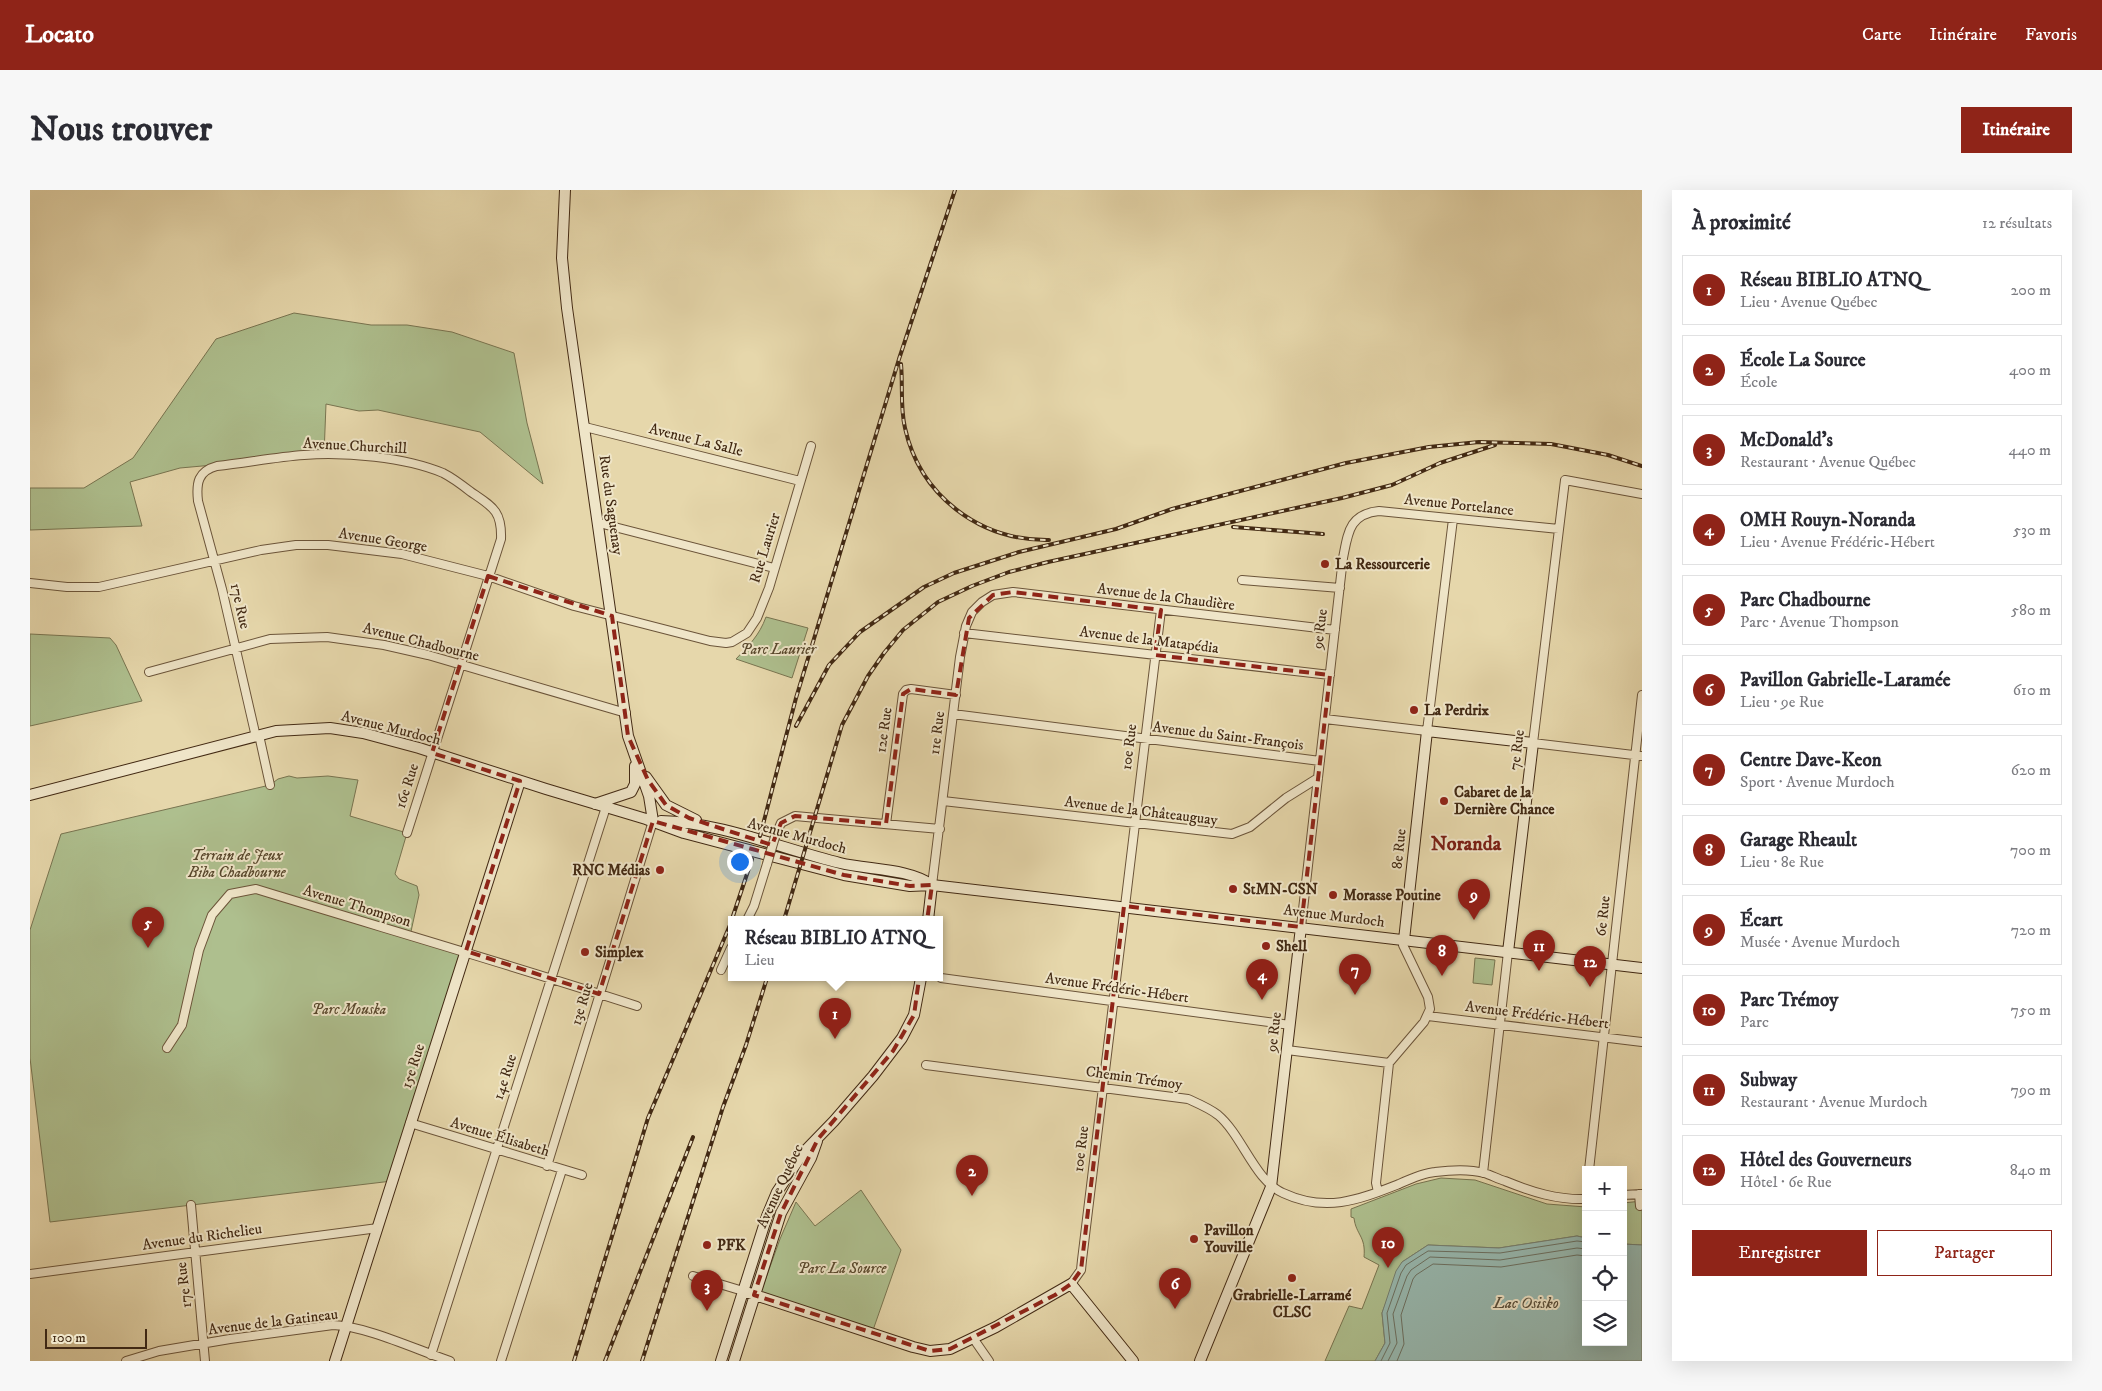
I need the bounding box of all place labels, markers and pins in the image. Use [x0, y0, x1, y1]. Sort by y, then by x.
place label: La Ressourcerie [1335, 555, 1431, 574]
marker: La Ressourcerie [1319, 558, 1331, 570]
place label: La Perdrix [1424, 701, 1490, 720]
marker: La Perdrix [1408, 704, 1420, 716]
place label: Cabaret de la Dernière Chance [1454, 783, 1555, 819]
marker: Cabaret de la Dernière Chance [1438, 795, 1450, 807]
place label: RNC Médias [572, 861, 650, 880]
marker: RNC Médias [654, 864, 666, 876]
pin: 9 [1458, 879, 1490, 920]
place label: StMN-CSN [1243, 880, 1319, 899]
marker: StMN-CSN [1227, 883, 1239, 895]
place label: Morasse Poutine [1343, 886, 1442, 905]
marker: Morasse Poutine [1327, 889, 1339, 901]
pin: 5 [132, 907, 164, 948]
pin: 11 [1523, 930, 1555, 971]
pin: 8 [1426, 935, 1458, 976]
place label: Shell [1276, 937, 1307, 956]
marker: Shell [1260, 940, 1272, 952]
place label: Simplex [595, 943, 644, 962]
marker: Simplex [579, 946, 591, 958]
pin: 12 [1574, 946, 1606, 987]
pin: 7 [1339, 954, 1371, 995]
pin: 4 [1246, 959, 1278, 1000]
pin: 1 [819, 998, 851, 1039]
pin: 2 [956, 1155, 988, 1196]
place label: Pavillon Youville [1203, 1221, 1254, 1257]
pin: 10 [1372, 1227, 1404, 1268]
marker: Pavillon Youville [1188, 1233, 1200, 1245]
place label: PFK [717, 1236, 746, 1255]
marker: PFK [701, 1239, 713, 1251]
pin: 6 [1159, 1268, 1191, 1309]
pin: 3 [691, 1270, 723, 1311]
marker: Grabrielle-Larramé CLSC [1286, 1272, 1298, 1284]
place label: Grabrielle-Larramé CLSC [1233, 1286, 1352, 1322]

